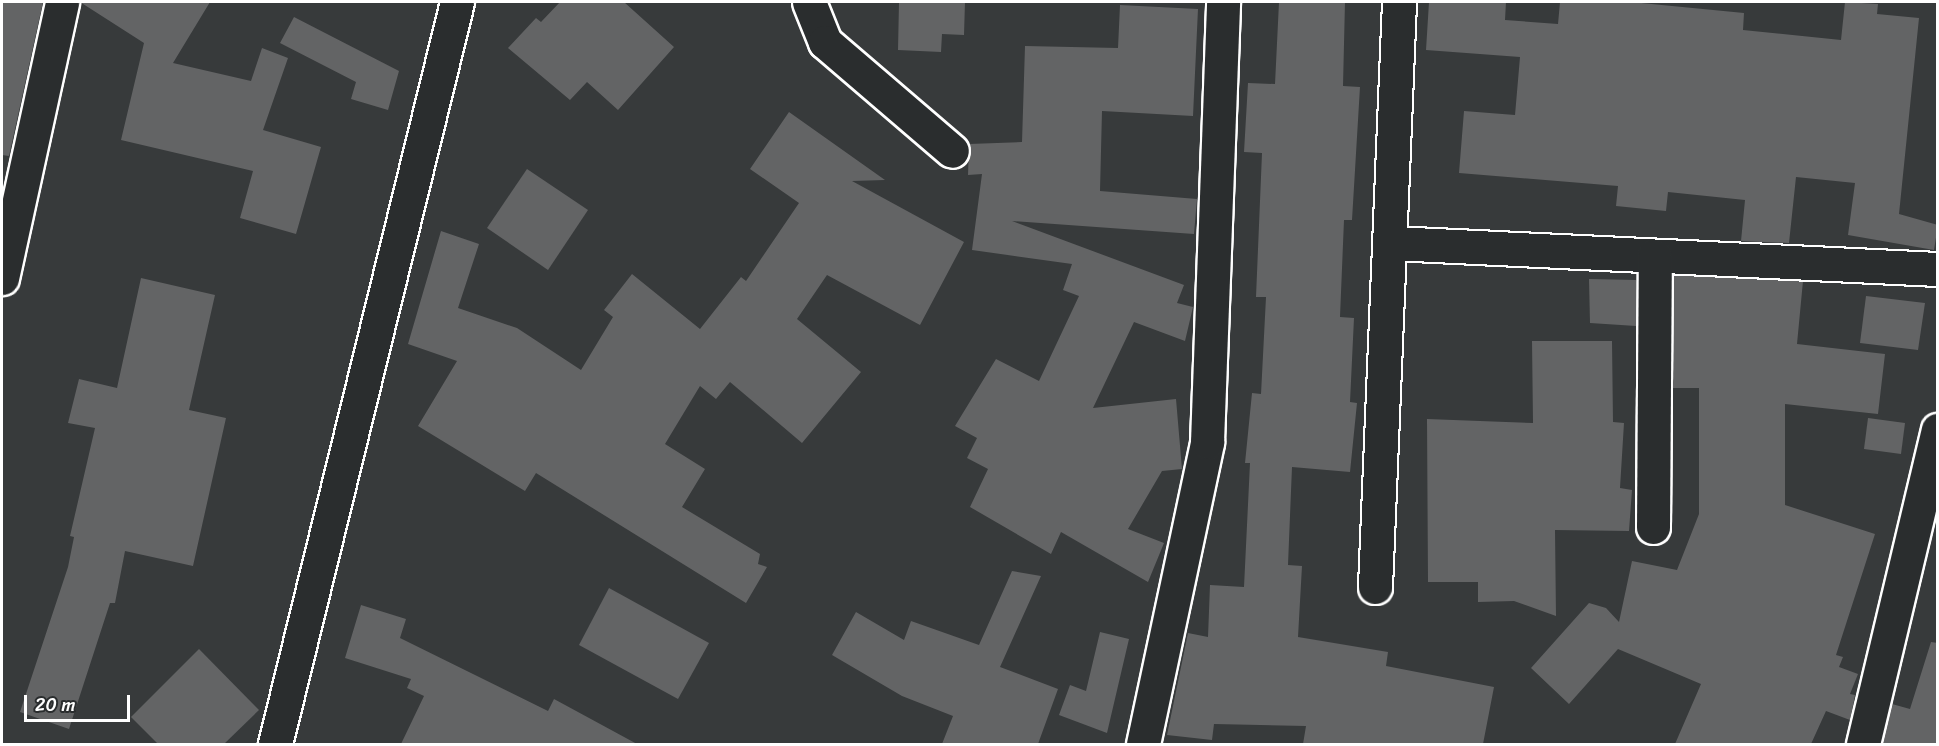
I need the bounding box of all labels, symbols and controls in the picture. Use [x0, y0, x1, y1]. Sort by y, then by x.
scale bar [27, 683, 134, 721]
text: 20 m [35, 689, 75, 721]

